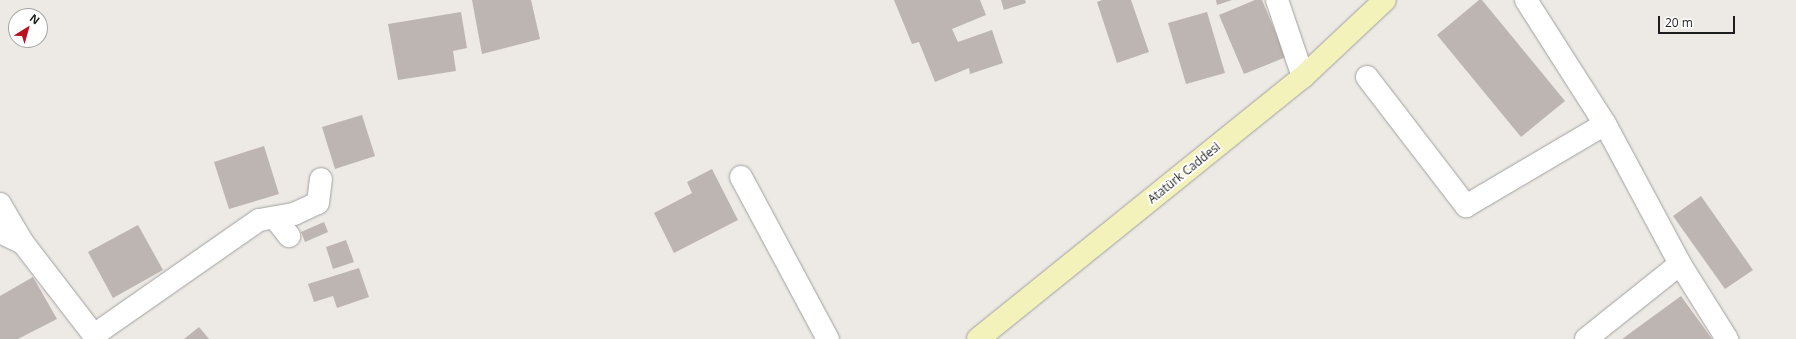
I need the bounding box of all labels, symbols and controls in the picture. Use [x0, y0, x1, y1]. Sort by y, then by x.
north arrow [8, 8, 48, 48]
scale bar [1660, 8, 1737, 34]
text: N [27, 10, 43, 27]
text: 20 m [1665, 14, 1693, 31]
street label: Atatürk Caddesi [1145, 139, 1223, 207]

